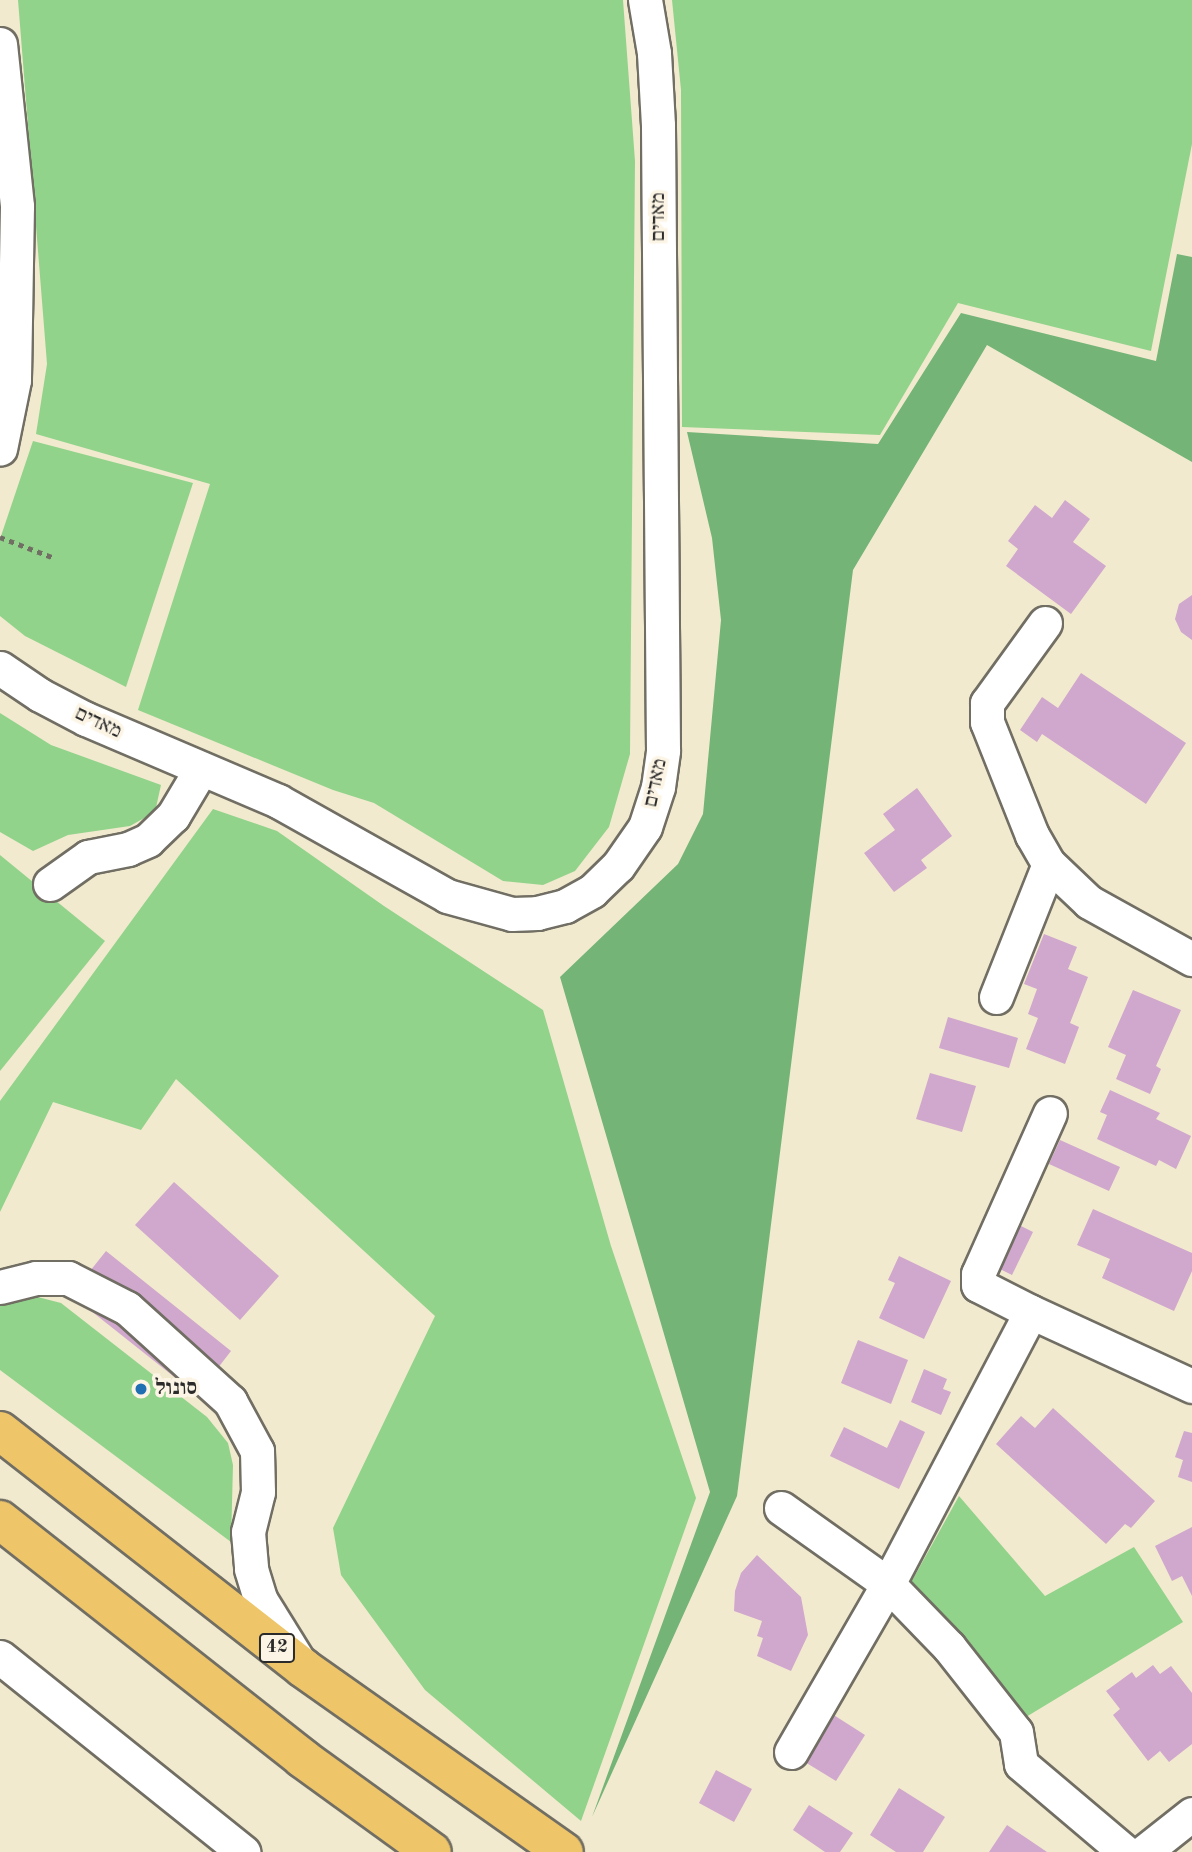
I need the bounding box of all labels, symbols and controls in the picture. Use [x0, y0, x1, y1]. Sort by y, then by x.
street label: מאדים [646, 193, 672, 241]
street label: מאדים [71, 701, 125, 745]
street label: מאדים [639, 756, 673, 810]
place label: סונול [155, 1376, 197, 1402]
marker: סונול [133, 1381, 149, 1397]
road number: 42 [258, 1632, 296, 1664]

